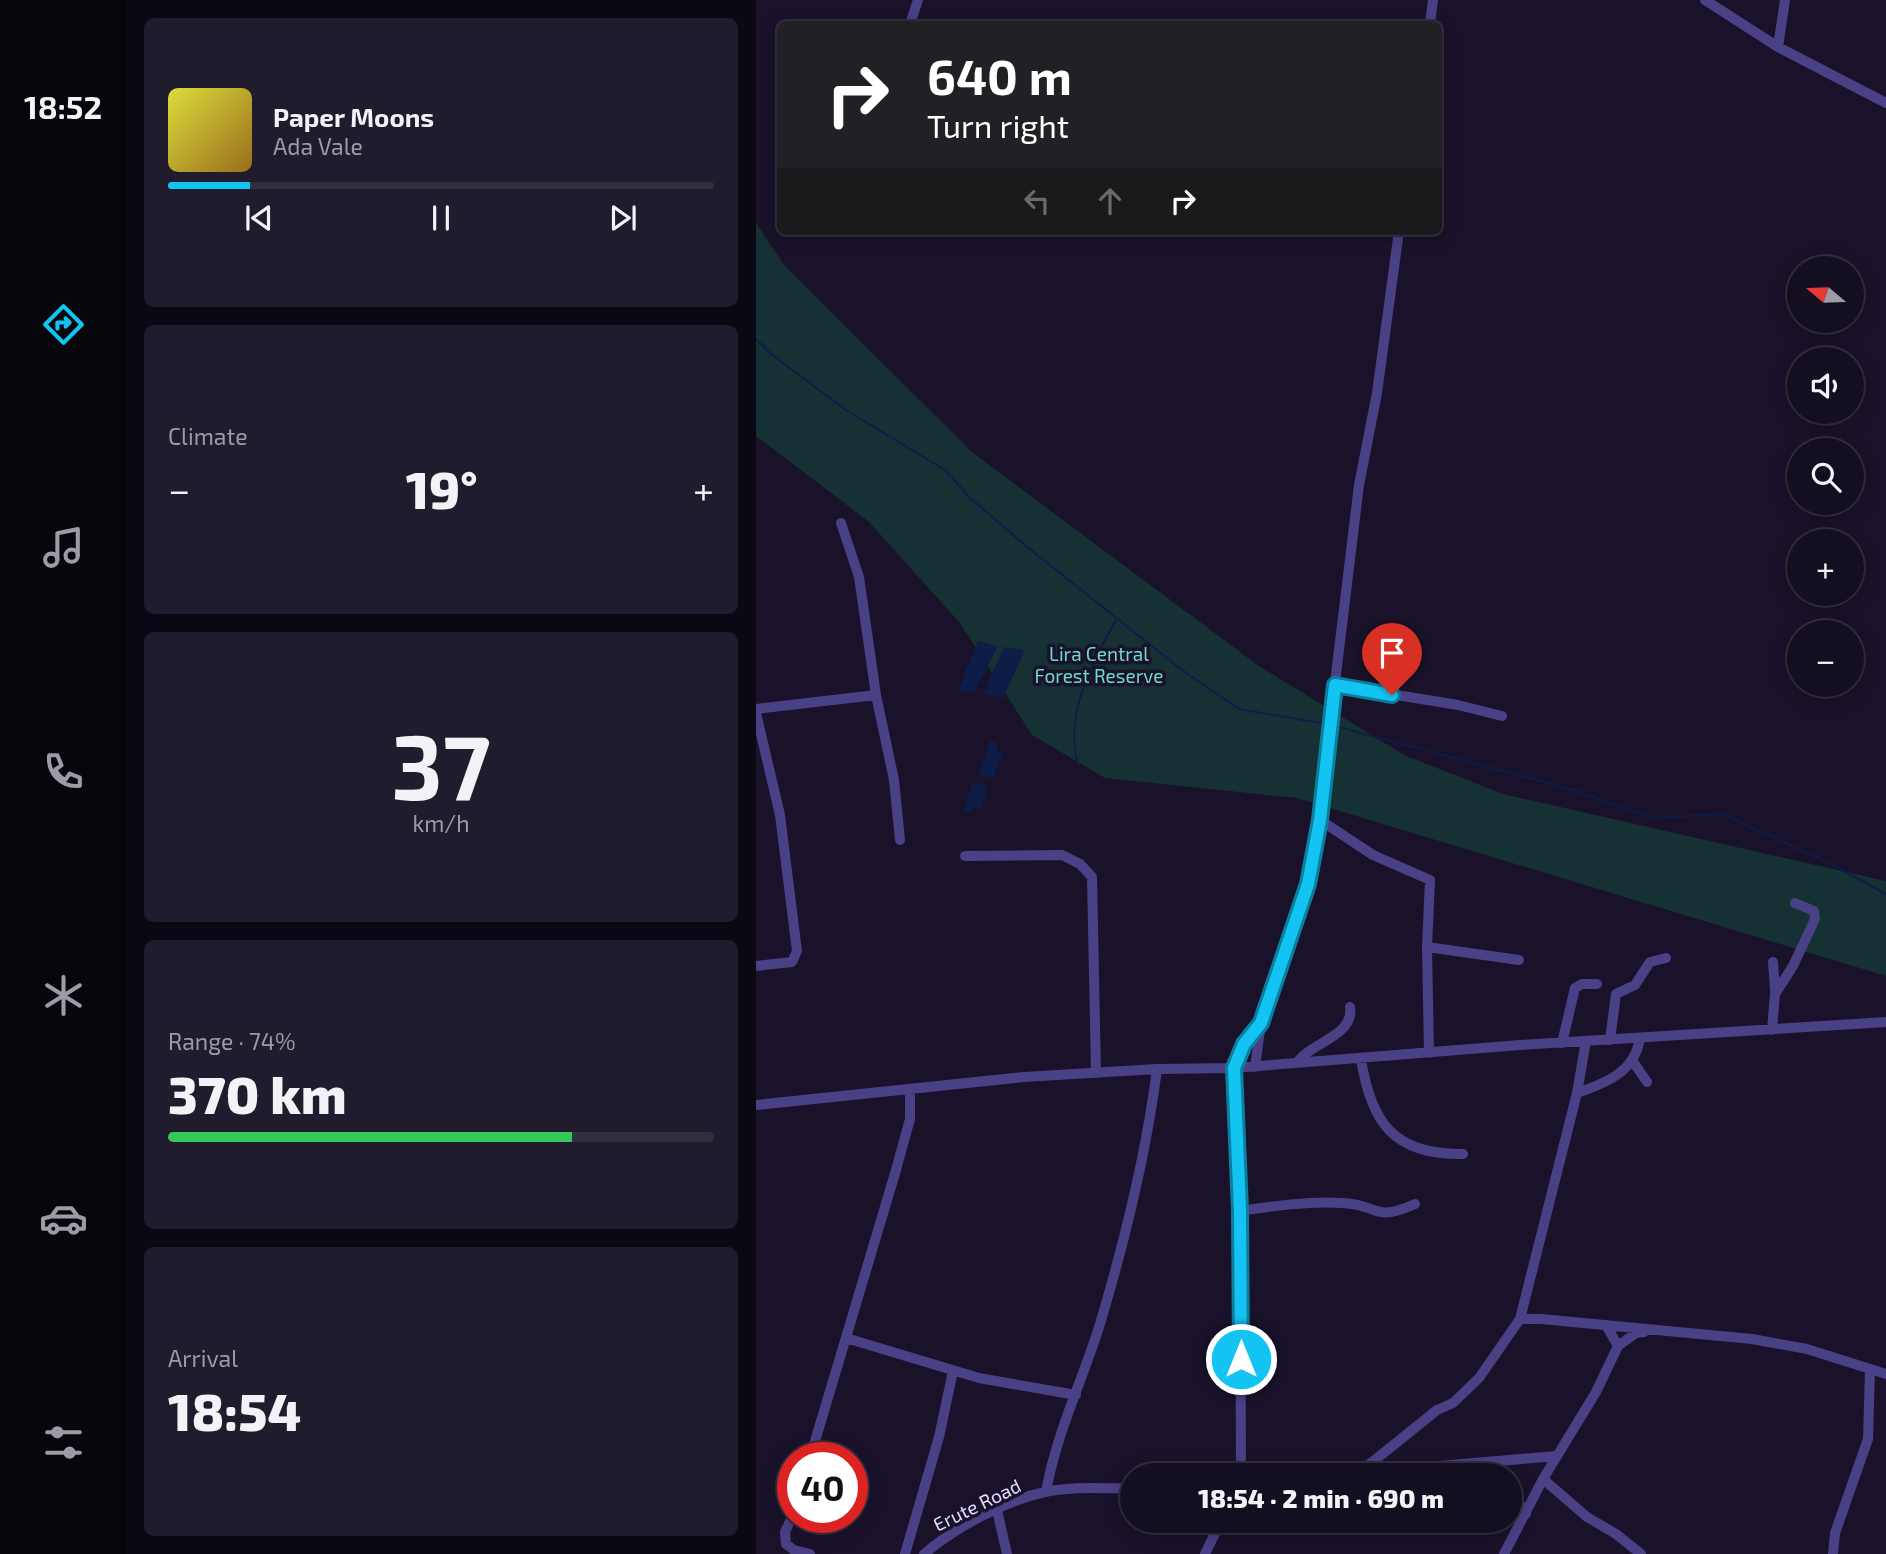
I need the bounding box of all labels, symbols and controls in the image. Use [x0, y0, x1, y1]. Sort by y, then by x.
text: 640 m [927, 46, 1072, 105]
icon: right [812, 49, 903, 140]
text: 18:52 [24, 87, 102, 125]
text: Paper Moons [273, 101, 434, 132]
text: Turn right [927, 106, 1069, 144]
text: Ada Vale [273, 132, 363, 160]
icon: left [1018, 182, 1056, 220]
icon: ahead [1091, 182, 1129, 220]
icon: right [1164, 182, 1202, 220]
icon: previous [240, 199, 278, 237]
icon: pause [422, 199, 460, 237]
icon: next [604, 199, 642, 237]
north arrow [1787, 256, 1864, 332]
map controls [1787, 256, 1864, 697]
icon: directions [39, 300, 88, 349]
button: sound [1787, 347, 1864, 424]
text: Climate [168, 422, 248, 450]
button: search [1787, 438, 1864, 515]
text: 19° [406, 457, 478, 519]
text: − [168, 466, 190, 512]
text: + [693, 466, 714, 512]
icon: music [39, 523, 88, 572]
button: + [1787, 529, 1864, 606]
button: − [1787, 620, 1864, 697]
pin [1362, 623, 1422, 695]
icon: arrive [1373, 634, 1411, 672]
park label: Lira Central Forest Reserve [1035, 642, 1163, 687]
text: 37 [391, 709, 491, 818]
icon: phone [39, 747, 88, 796]
text: km/h [412, 809, 470, 837]
icon: climate [39, 971, 88, 1020]
text: Range · 74% [168, 1027, 295, 1055]
text: 370 km [168, 1062, 347, 1124]
icon: car [39, 1194, 88, 1243]
position arrow [1204, 1322, 1278, 1396]
text: Arrival [168, 1344, 238, 1372]
text: 18:54 [168, 1379, 301, 1441]
icon: filters [39, 1418, 88, 1467]
speed limit sign: 40 [777, 1442, 868, 1533]
street label: Erute Road [929, 1473, 1024, 1536]
text: 18:54 · 2 min · 690 m [1198, 1482, 1444, 1513]

